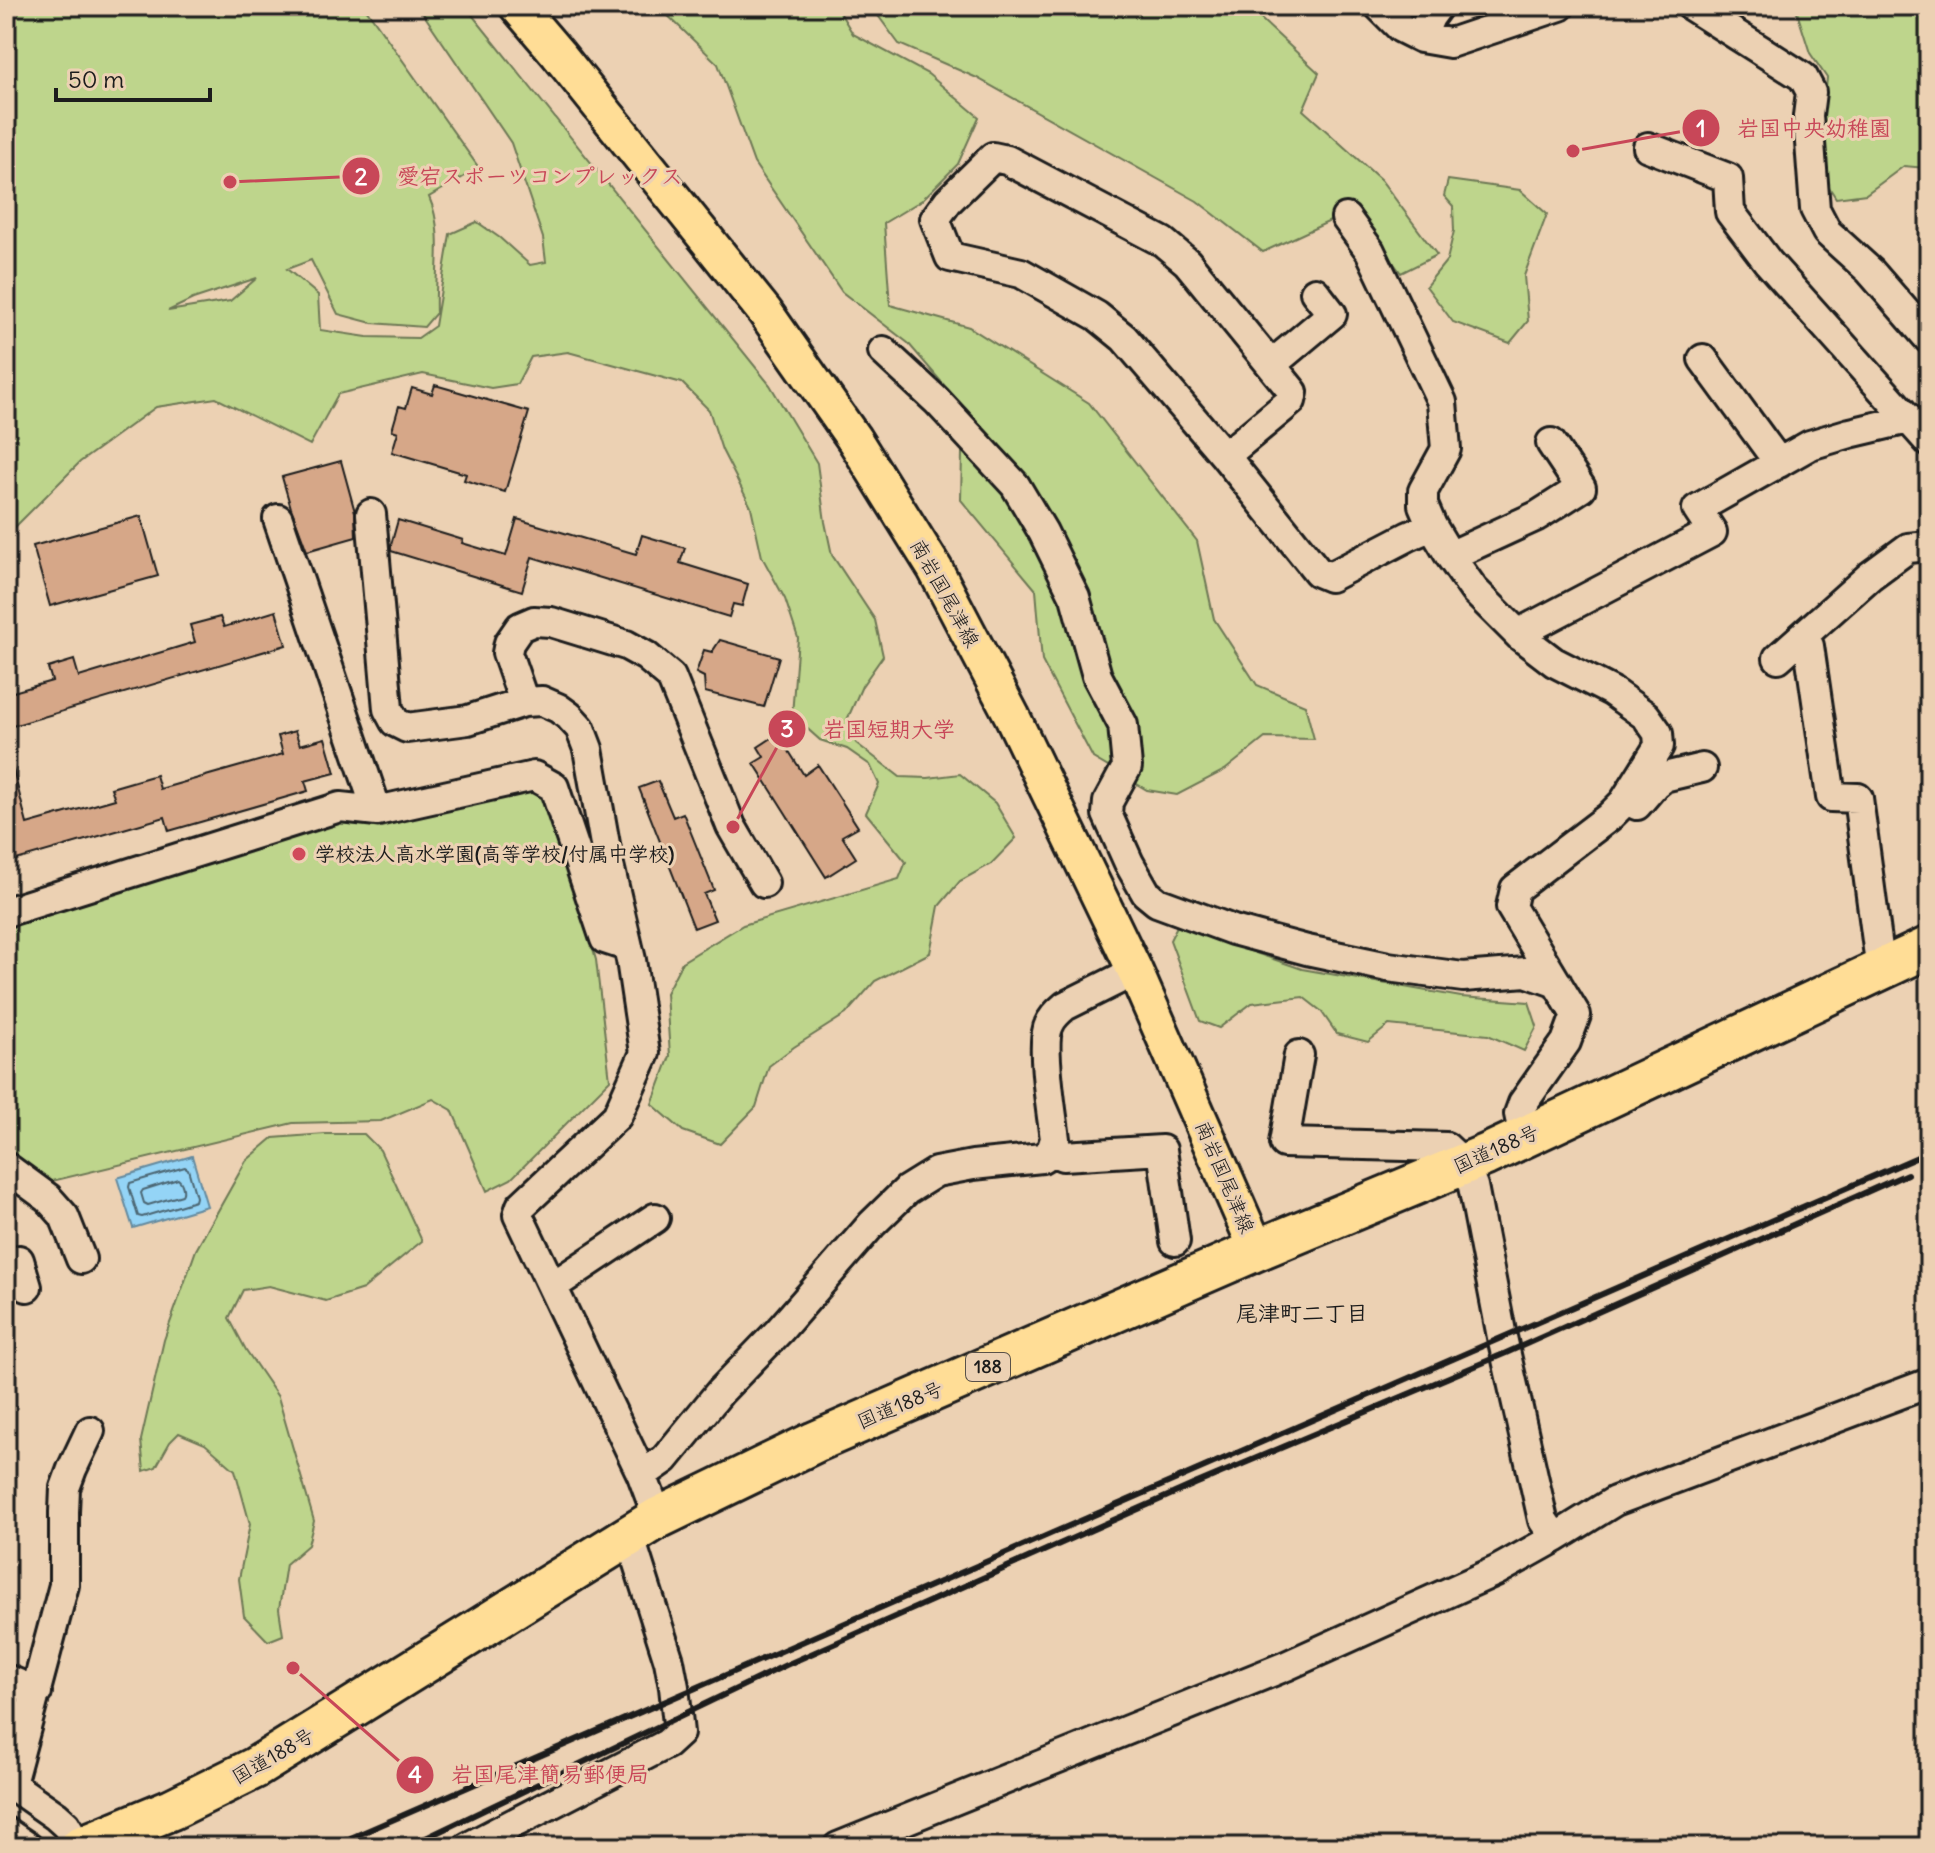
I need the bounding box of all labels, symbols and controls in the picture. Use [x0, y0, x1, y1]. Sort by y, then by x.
scale bar [56, 52, 210, 102]
text: 50 m [68, 64, 124, 94]
callout: 岩国中央幼稚園 [1681, 105, 1907, 151]
text: 1 [1696, 113, 1706, 143]
text: 岩国中央幼稚園 [1737, 114, 1891, 142]
callout: 愛宕スポーツコンプレックス [341, 153, 699, 199]
text: 2 [354, 161, 368, 191]
text: 愛宕スポーツコンプレックス [397, 162, 683, 190]
street label: 南岩国尾津線 [905, 534, 985, 651]
callout: 岩国短期大学 [767, 706, 971, 752]
text: 3 [780, 713, 794, 743]
text: 岩国短期大学 [823, 715, 955, 743]
place label: 学校法人高水学園(高等学校/付属中学校) [315, 841, 674, 866]
marker: 学校法人高水学園(高等学校/付属中学校) [290, 845, 308, 863]
street label: 南岩国尾津線 [1191, 1117, 1260, 1237]
street label: 国道188号 [1449, 1119, 1542, 1178]
district label: 尾津町二丁目 [1236, 1299, 1368, 1327]
road number: 188 [966, 1353, 1010, 1381]
street label: 国道188号 [853, 1375, 947, 1434]
street label: 国道188号 [227, 1722, 318, 1789]
callout: 岩国尾津簡易郵便局 [395, 1752, 665, 1798]
text: 4 [408, 1759, 422, 1789]
text: 岩国尾津簡易郵便局 [451, 1760, 649, 1788]

